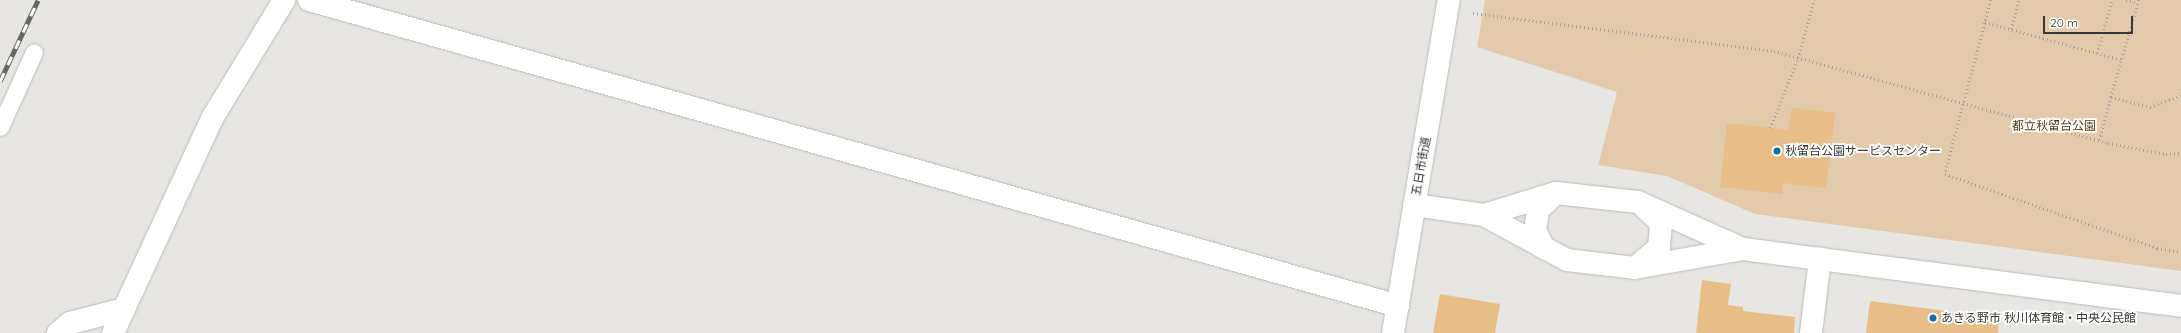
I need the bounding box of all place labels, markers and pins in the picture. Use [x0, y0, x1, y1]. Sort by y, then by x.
place label: 秋留台公園サービスセンター [1785, 144, 1941, 158]
marker: 秋留台公園サービスセンター [1772, 146, 1782, 156]
place label: あきる野市 秋川体育館・中央公民館 [1941, 311, 2136, 325]
marker: あきる野市 秋川体育館・中央公民館 [1928, 313, 1938, 323]

